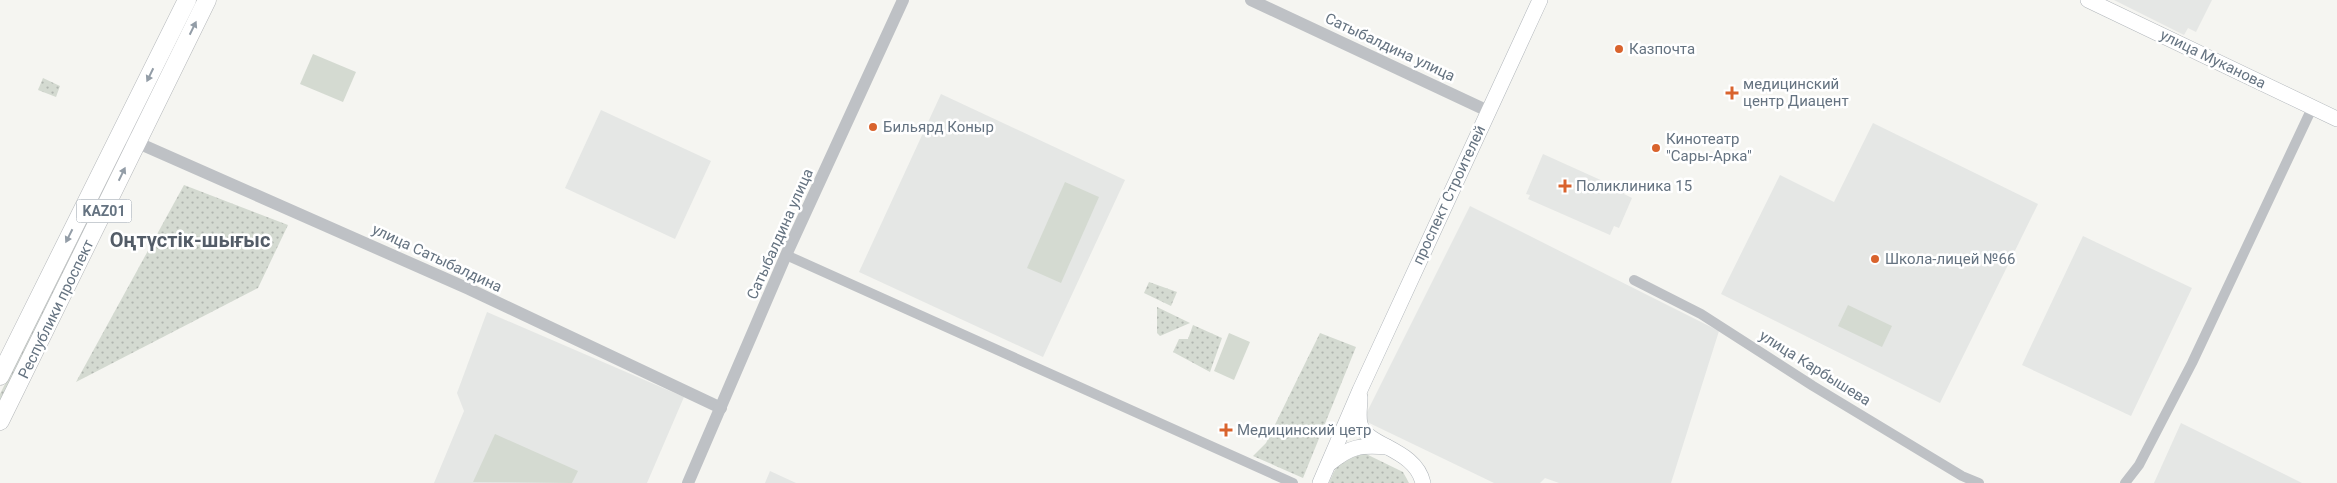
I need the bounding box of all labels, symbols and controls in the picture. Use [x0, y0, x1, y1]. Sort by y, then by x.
street label: Сатыбалдина улица [1322, 9, 1458, 85]
one-way arrow [189, 20, 197, 35]
street label: улица Муканова [2157, 26, 2269, 92]
place label: Казпочта [1629, 40, 1695, 58]
marker: Казпочта [1613, 43, 1625, 55]
one-way arrow [145, 68, 153, 82]
place label: медицинский центр Диацент [1743, 75, 1849, 110]
marker: медицинский центр Диацент [1725, 86, 1739, 100]
place label: Бильярд Коныр [883, 118, 994, 136]
marker: Бильярд Коныр [867, 121, 879, 133]
street label: проспект Строителей [1409, 122, 1489, 268]
place label: Кинотеатр "Сары-Арка" [1666, 130, 1752, 165]
marker: Кинотеатр "Сары-Арка" [1650, 142, 1662, 154]
street label: Сатыбалдина улица [743, 166, 817, 302]
one-way arrow [118, 167, 126, 181]
place label: Поликлиника 15 [1576, 177, 1692, 195]
marker: Поликлиника 15 [1558, 179, 1572, 193]
road number: KАZ01 [76, 200, 132, 222]
street label: улица Сатыбалдина [369, 220, 505, 296]
district label: Оңтүстік-шығыс [110, 228, 270, 252]
one-way arrow [65, 229, 73, 243]
street label: Республики проспект [14, 237, 98, 381]
place label: Школа-лицей №66 [1885, 250, 2015, 268]
marker: Школа-лицей №66 [1869, 253, 1881, 265]
street label: улица Карбышева [1756, 326, 1874, 410]
place label: Медицинский цетр [1237, 421, 1371, 439]
marker: Медицинский цетр [1219, 423, 1233, 437]

